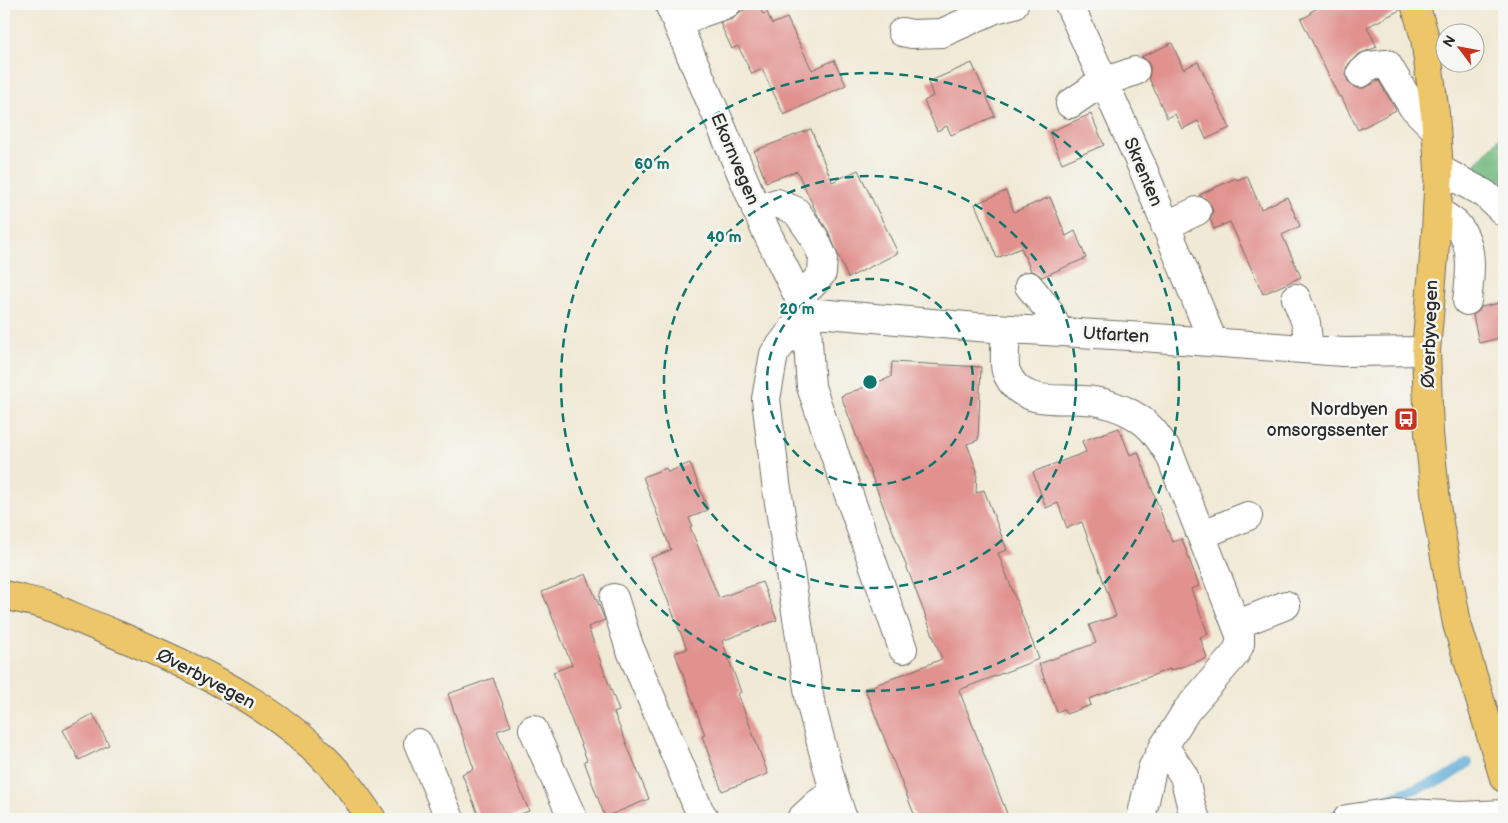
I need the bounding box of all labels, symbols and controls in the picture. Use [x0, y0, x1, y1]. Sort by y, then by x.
north arrow [1436, 22, 1486, 72]
text: N [1439, 32, 1459, 50]
street label: Ekornvegen [706, 110, 764, 208]
street label: Skrenten [1119, 135, 1167, 209]
text: 60 m [634, 155, 670, 174]
text: 40 m [706, 228, 742, 247]
street label: Øverbyvegen [1418, 279, 1442, 389]
text: 20 m [780, 300, 815, 319]
street label: Utfarten [1082, 323, 1150, 347]
centre of rings [861, 373, 879, 391]
place label: Nordbyen omsorgssenter [1266, 399, 1388, 441]
bus stop icon: Nordbyen omsorgssenter [1393, 406, 1419, 432]
street label: Øverbyvegen [153, 644, 259, 714]

